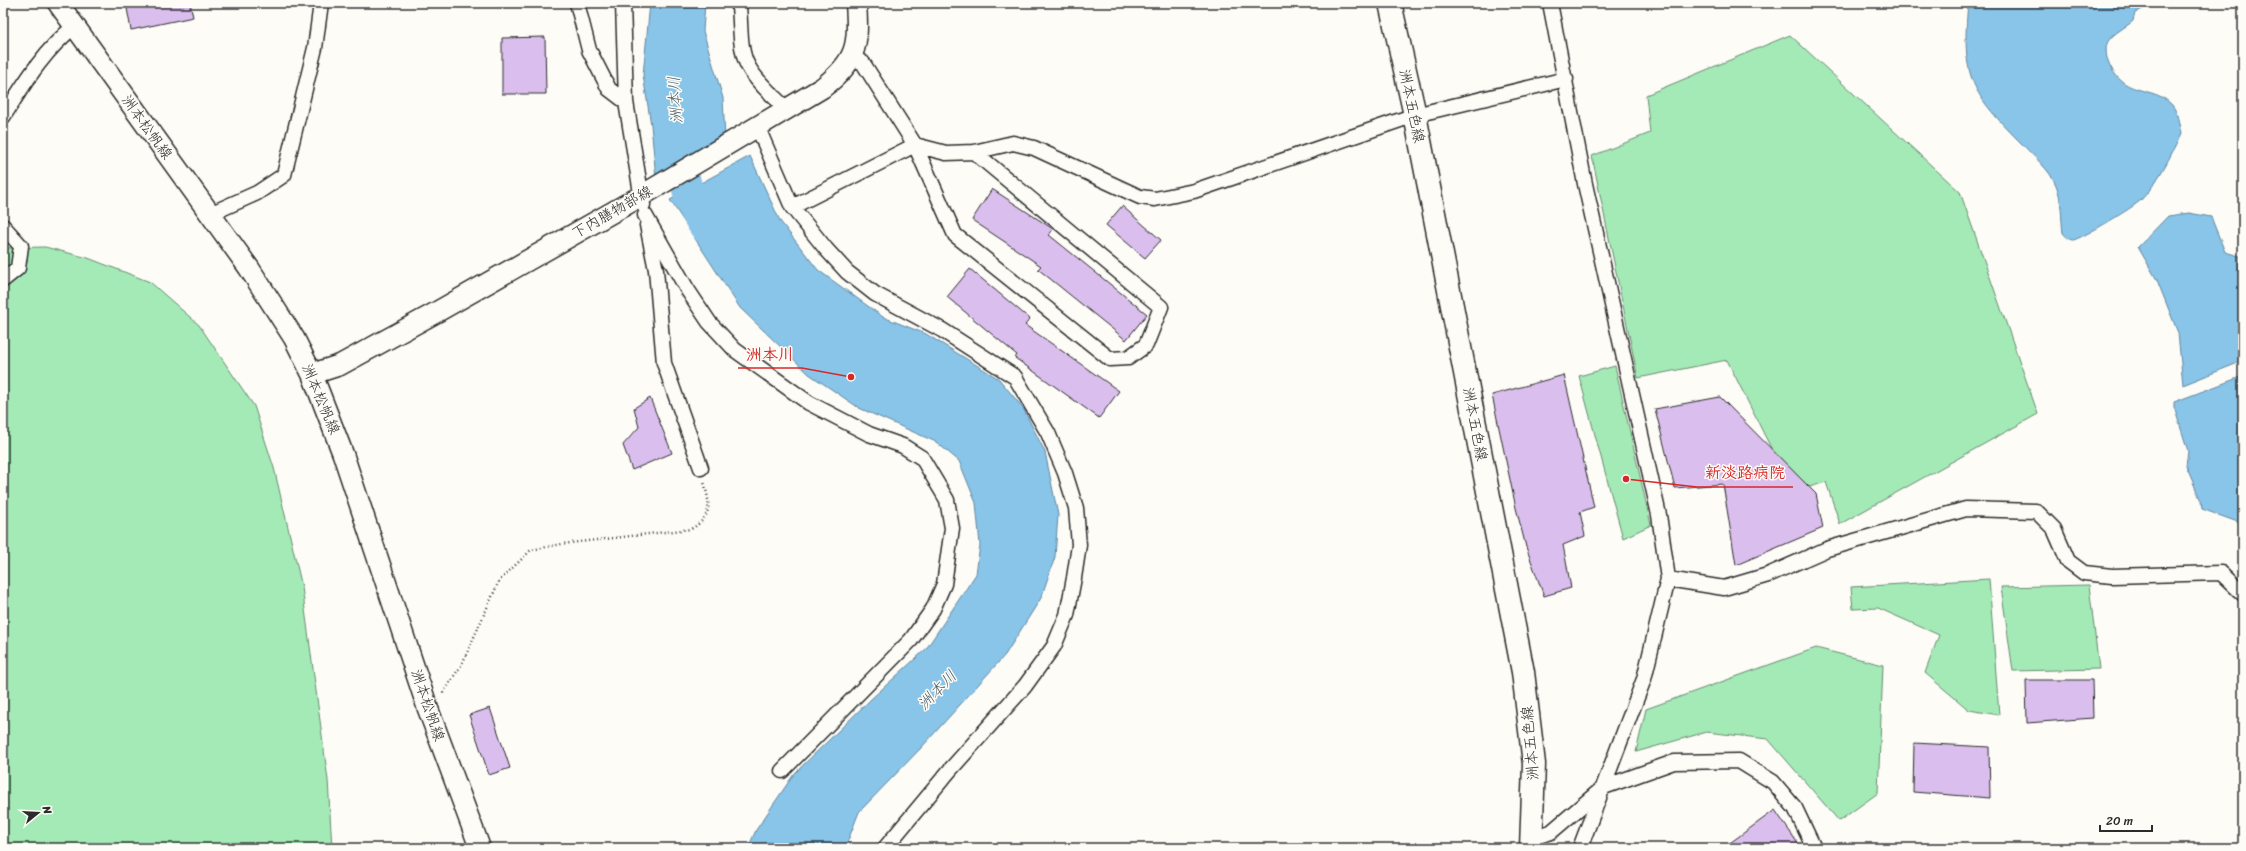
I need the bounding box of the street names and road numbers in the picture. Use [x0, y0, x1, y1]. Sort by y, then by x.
street label: 洲本五色線 [1391, 67, 1433, 145]
street label: 洲本松帆線 [114, 89, 180, 165]
street label: 下内膳物部線 [567, 178, 657, 246]
street label: 洲本松帆線 [294, 359, 348, 439]
street label: 洲本五色線 [1455, 385, 1495, 463]
street label: 洲本松帆線 [403, 665, 453, 745]
street label: 洲本五色線 [1514, 705, 1546, 781]

